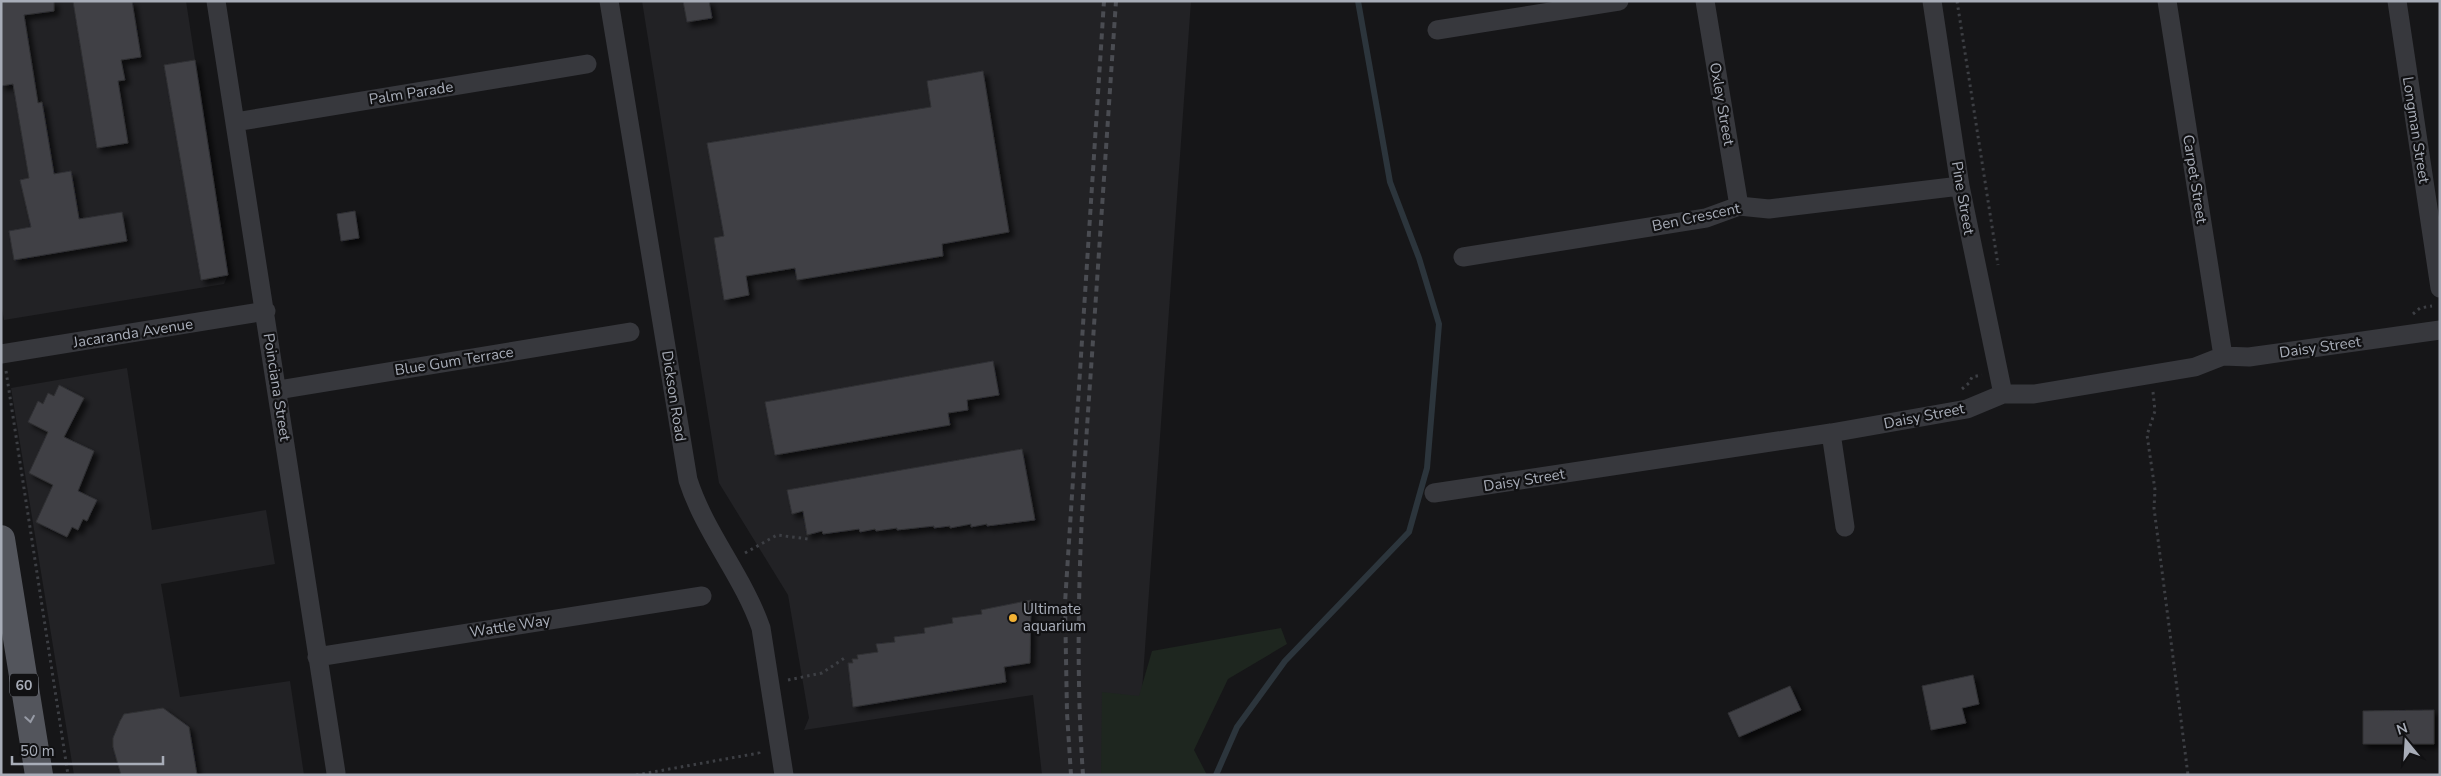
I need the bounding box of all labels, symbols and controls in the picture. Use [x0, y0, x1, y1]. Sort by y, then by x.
street label: Oxley Street [1705, 61, 1739, 148]
street label: Longman Street [2398, 75, 2434, 186]
street label: Palm Parade [367, 76, 455, 110]
street label: Carpet Street [2178, 133, 2212, 226]
street label: Pine Street [1947, 160, 1979, 237]
street label: Ben Crescent [1650, 198, 1743, 236]
street label: Jacaranda Avenue [71, 314, 194, 352]
street label: Daisy Street [2278, 331, 2363, 363]
street label: Poinciana Street [259, 332, 296, 443]
street label: Blue Gum Terrace [393, 342, 515, 380]
street label: Dickson Road [657, 349, 691, 443]
street label: Daisy Street [1882, 398, 1967, 434]
street label: Daisy Street [1482, 464, 1567, 496]
place label: Ultimate aquarium [1023, 599, 1086, 636]
street label: Wattle Way [468, 610, 552, 642]
marker: Ultimate aquarium [1007, 612, 1019, 624]
road number: 60 [10, 674, 38, 696]
one-way arrow [24, 715, 34, 724]
north arrow [2381, 716, 2431, 766]
text: N [2394, 718, 2410, 740]
scale bar [12, 734, 164, 766]
text: 50 m [20, 741, 55, 761]

